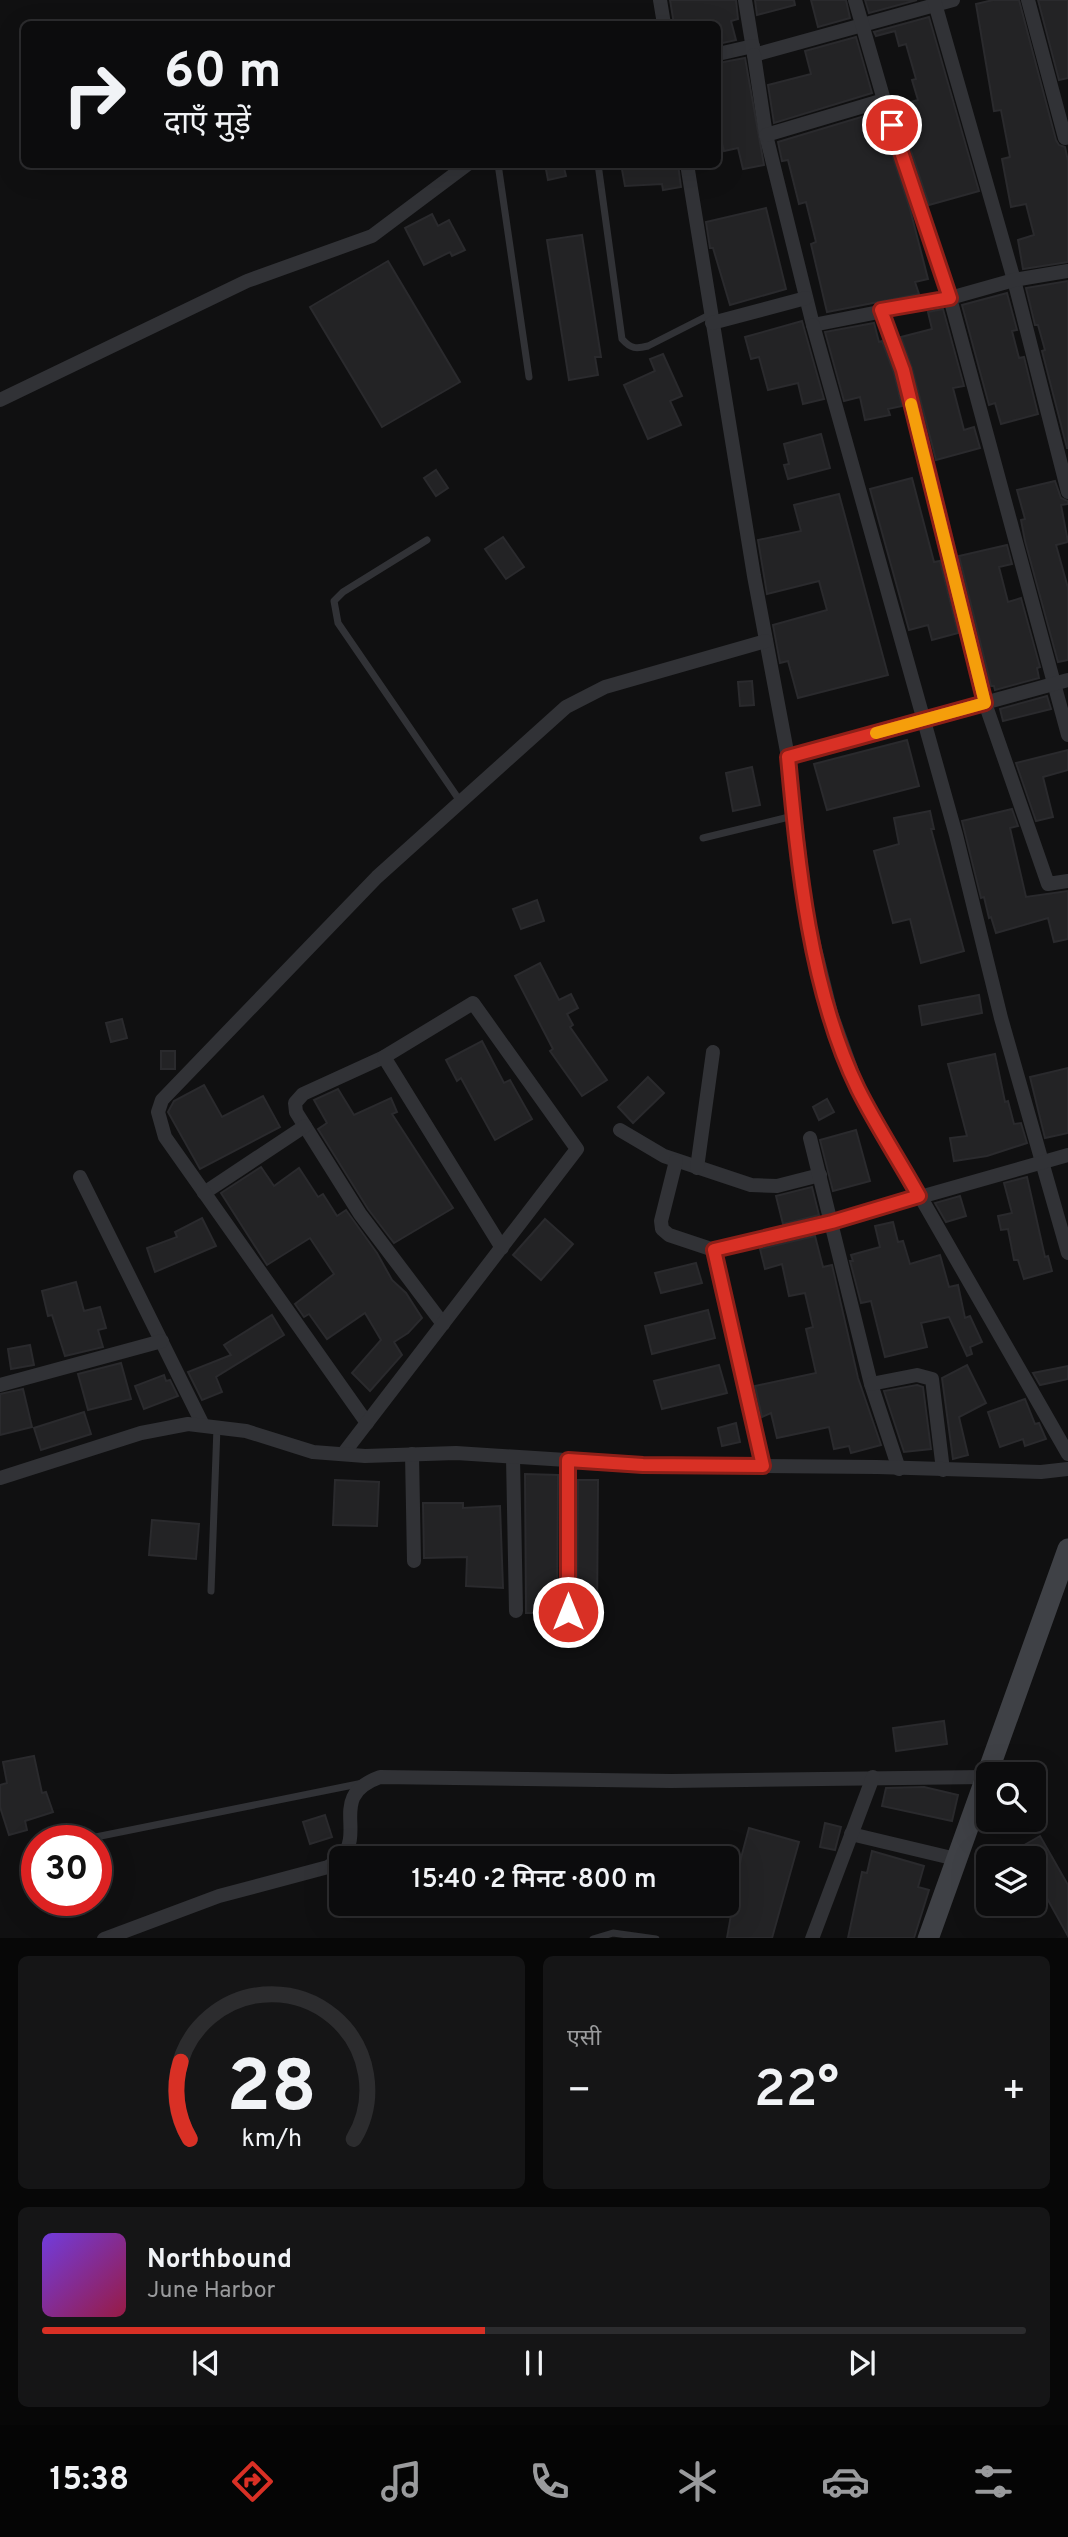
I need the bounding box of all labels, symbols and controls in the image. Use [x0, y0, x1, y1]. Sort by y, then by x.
text: 60 m [164, 43, 282, 105]
icon: right [49, 49, 140, 140]
pin [862, 95, 922, 155]
text: दाएँ मुड़ें [164, 105, 251, 145]
icon: arrive [873, 106, 911, 144]
position arrow [531, 1575, 605, 1649]
map controls [976, 1762, 1046, 1916]
button: search [976, 1762, 1046, 1832]
speed limit sign: 30 [21, 1825, 112, 1916]
button: layers [976, 1846, 1046, 1916]
text: 15:40 · 2 मिनट · 800 m [412, 1864, 656, 1897]
text: एसी [567, 2025, 601, 2054]
text: 28 [226, 2045, 317, 2137]
text: 22° [754, 2059, 839, 2125]
text: − [567, 2068, 592, 2117]
text: + [1001, 2068, 1026, 2117]
text: km/h [241, 2123, 302, 2155]
text: Northbound [147, 2244, 292, 2277]
text: June Harbor [147, 2277, 275, 2306]
icon: previous [187, 2344, 225, 2382]
icon: pause [515, 2344, 553, 2382]
icon: next [843, 2344, 881, 2382]
icon: directions [228, 2457, 277, 2506]
icon: music [377, 2457, 426, 2506]
icon: phone [525, 2457, 574, 2506]
icon: climate [673, 2457, 722, 2506]
icon: car [821, 2457, 870, 2506]
icon: filters [969, 2457, 1018, 2506]
text: 15:38 [50, 2461, 129, 2501]

